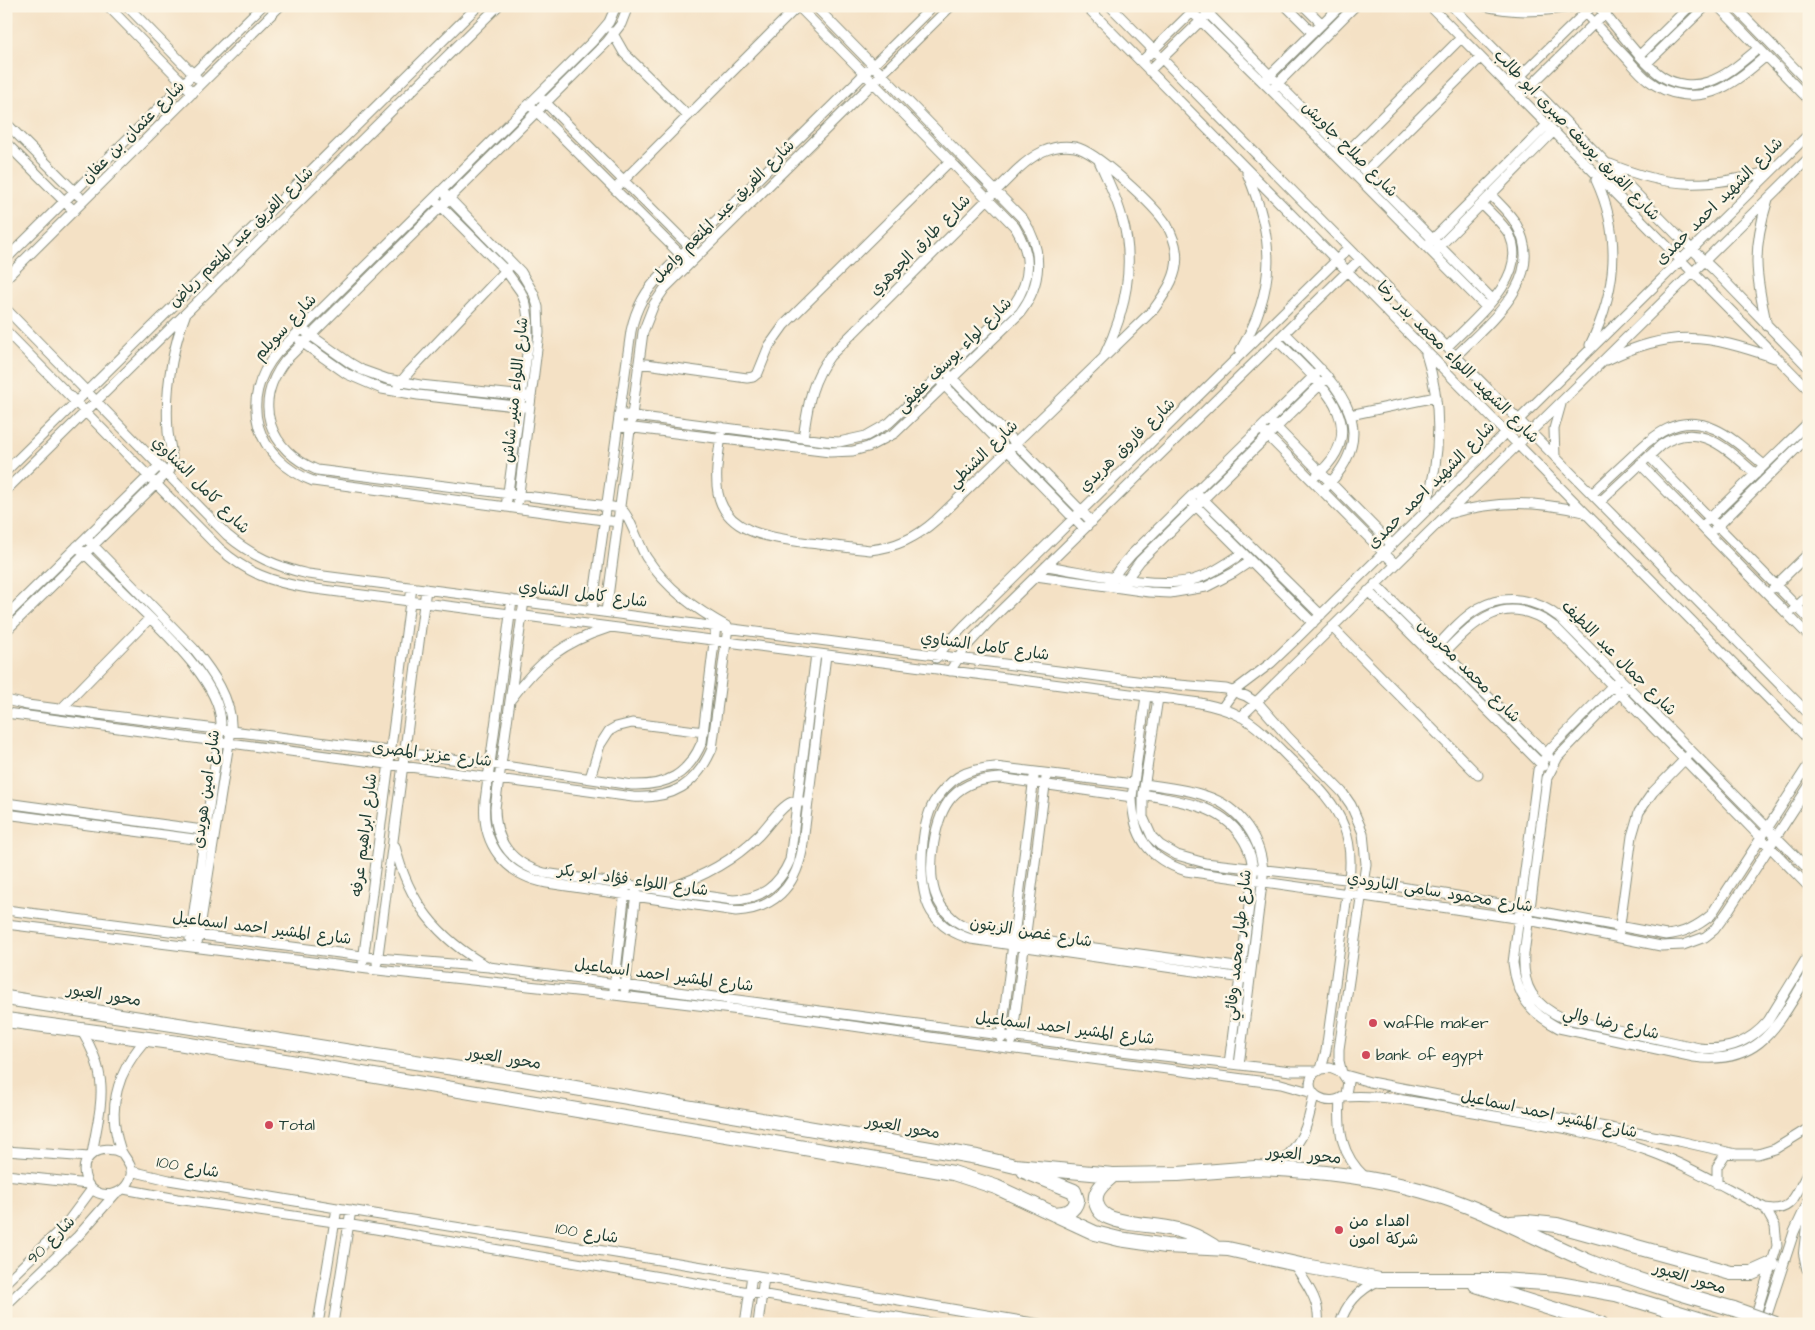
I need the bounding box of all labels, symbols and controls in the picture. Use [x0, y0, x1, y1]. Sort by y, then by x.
street label: شارع الفريق يوسف صبرى ابو طالب [1489, 44, 1665, 226]
street label: شارع عثمان بن عفان [77, 76, 189, 188]
street label: شارع صلاح جاويش [1297, 96, 1403, 202]
street label: شارع الشهيد احمد حمدى [1650, 132, 1788, 270]
street label: شارع الفريق عبد المنعم واصل [647, 135, 800, 288]
street label: شارع الفريق عبد المنعم رياض [164, 162, 319, 313]
street label: شارع طارق الجوهري [865, 190, 975, 300]
street label: شارع الشهيد اللواء محمد بدر رخا [1372, 276, 1544, 448]
street label: شارع سويلم [248, 289, 322, 366]
street label: شارع لواء يوسف عفيفى [891, 292, 1017, 418]
street label: شارع اللواء منير شاش [496, 316, 534, 464]
street label: شارع فاروق هريدي [1074, 393, 1180, 497]
street label: شارع الشنطي [943, 415, 1025, 495]
street label: شارع الشهيد احمد حمدى [1362, 416, 1500, 554]
street label: شارع كامل الشناوي [147, 431, 255, 539]
street label: شارع كامل الشناوي [517, 575, 649, 613]
street label: شارع جمال عبد اللطيف [1556, 595, 1682, 721]
street label: شارع محمد محروس [1412, 614, 1526, 728]
street label: شارع كامل الشناوي [919, 626, 1051, 666]
street label: شارع امين هويدى [187, 728, 225, 850]
street label: شارع عزيز المصرى [371, 736, 493, 772]
street label: شارع ابراهيم عرفه [346, 772, 383, 898]
street label: شارع اللواء فؤاد ابو بكر [554, 858, 710, 901]
street label: شارع محمود سامى البارودي [1346, 866, 1534, 918]
street label: شارع طيار محمد وفائي [1219, 868, 1260, 1022]
street label: شارع المشير احمد اسماعيل [171, 906, 353, 950]
street label: شارع غصن الزيتون [968, 911, 1094, 953]
street label: شارع المشير احمد اسماعيل [573, 953, 755, 997]
street label: محور العبور [63, 978, 143, 1012]
street label: شارع رضا والي [1560, 1001, 1661, 1048]
street label: شارع المشير احمد اسماعيل [974, 1006, 1156, 1050]
place label: waffle maker [1383, 1012, 1489, 1034]
marker: waffle maker [1367, 1017, 1379, 1029]
street label: محور العبور [463, 1041, 543, 1075]
place label: bank of egypt [1376, 1044, 1484, 1067]
marker: bank of egypt [1360, 1049, 1372, 1061]
street label: شارع المشير احمد اسماعيل [1459, 1085, 1639, 1143]
street label: محور العبور [862, 1109, 942, 1144]
place label: Total [279, 1114, 315, 1136]
marker: Total [263, 1119, 275, 1131]
street label: محور العبور [1264, 1141, 1342, 1169]
street label: شارع 100 [155, 1151, 221, 1183]
place label: اهداء من شركة امون [1349, 1210, 1418, 1250]
street label: شارع 90 [22, 1211, 80, 1269]
street label: شارع 100 [554, 1217, 620, 1249]
marker: اهداء من شركة امون [1333, 1224, 1345, 1236]
street label: محور العبور [1649, 1256, 1729, 1299]

